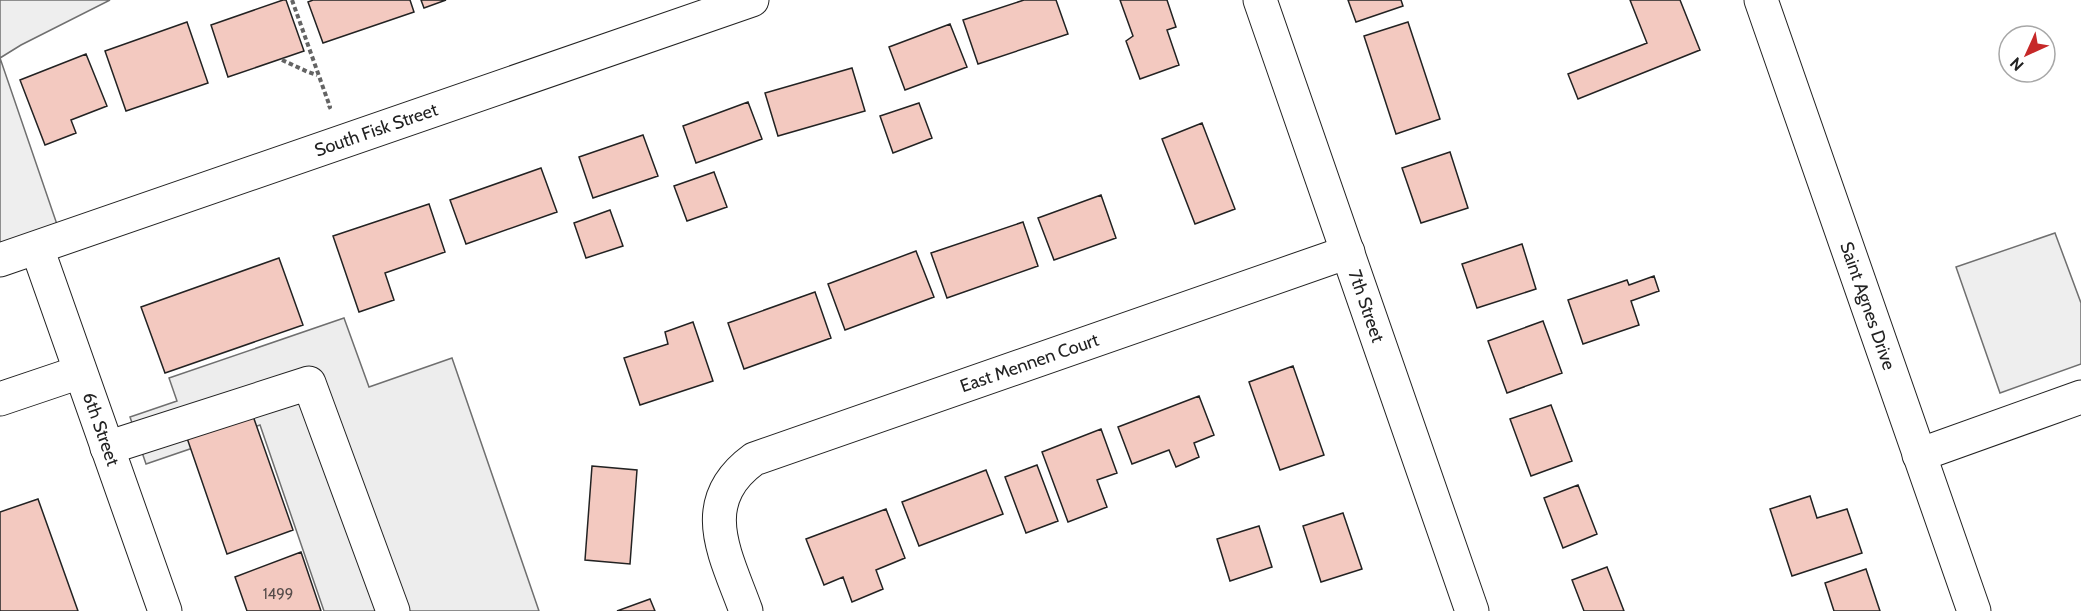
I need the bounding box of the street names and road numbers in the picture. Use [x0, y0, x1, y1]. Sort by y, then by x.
street label: South Fisk Street [312, 99, 441, 161]
street label: Saint Agnes Drive [1835, 239, 1900, 373]
street label: 7th Street [1343, 267, 1389, 345]
street label: East Mennen Court [957, 329, 1102, 397]
street label: 6th Street [78, 389, 124, 469]

